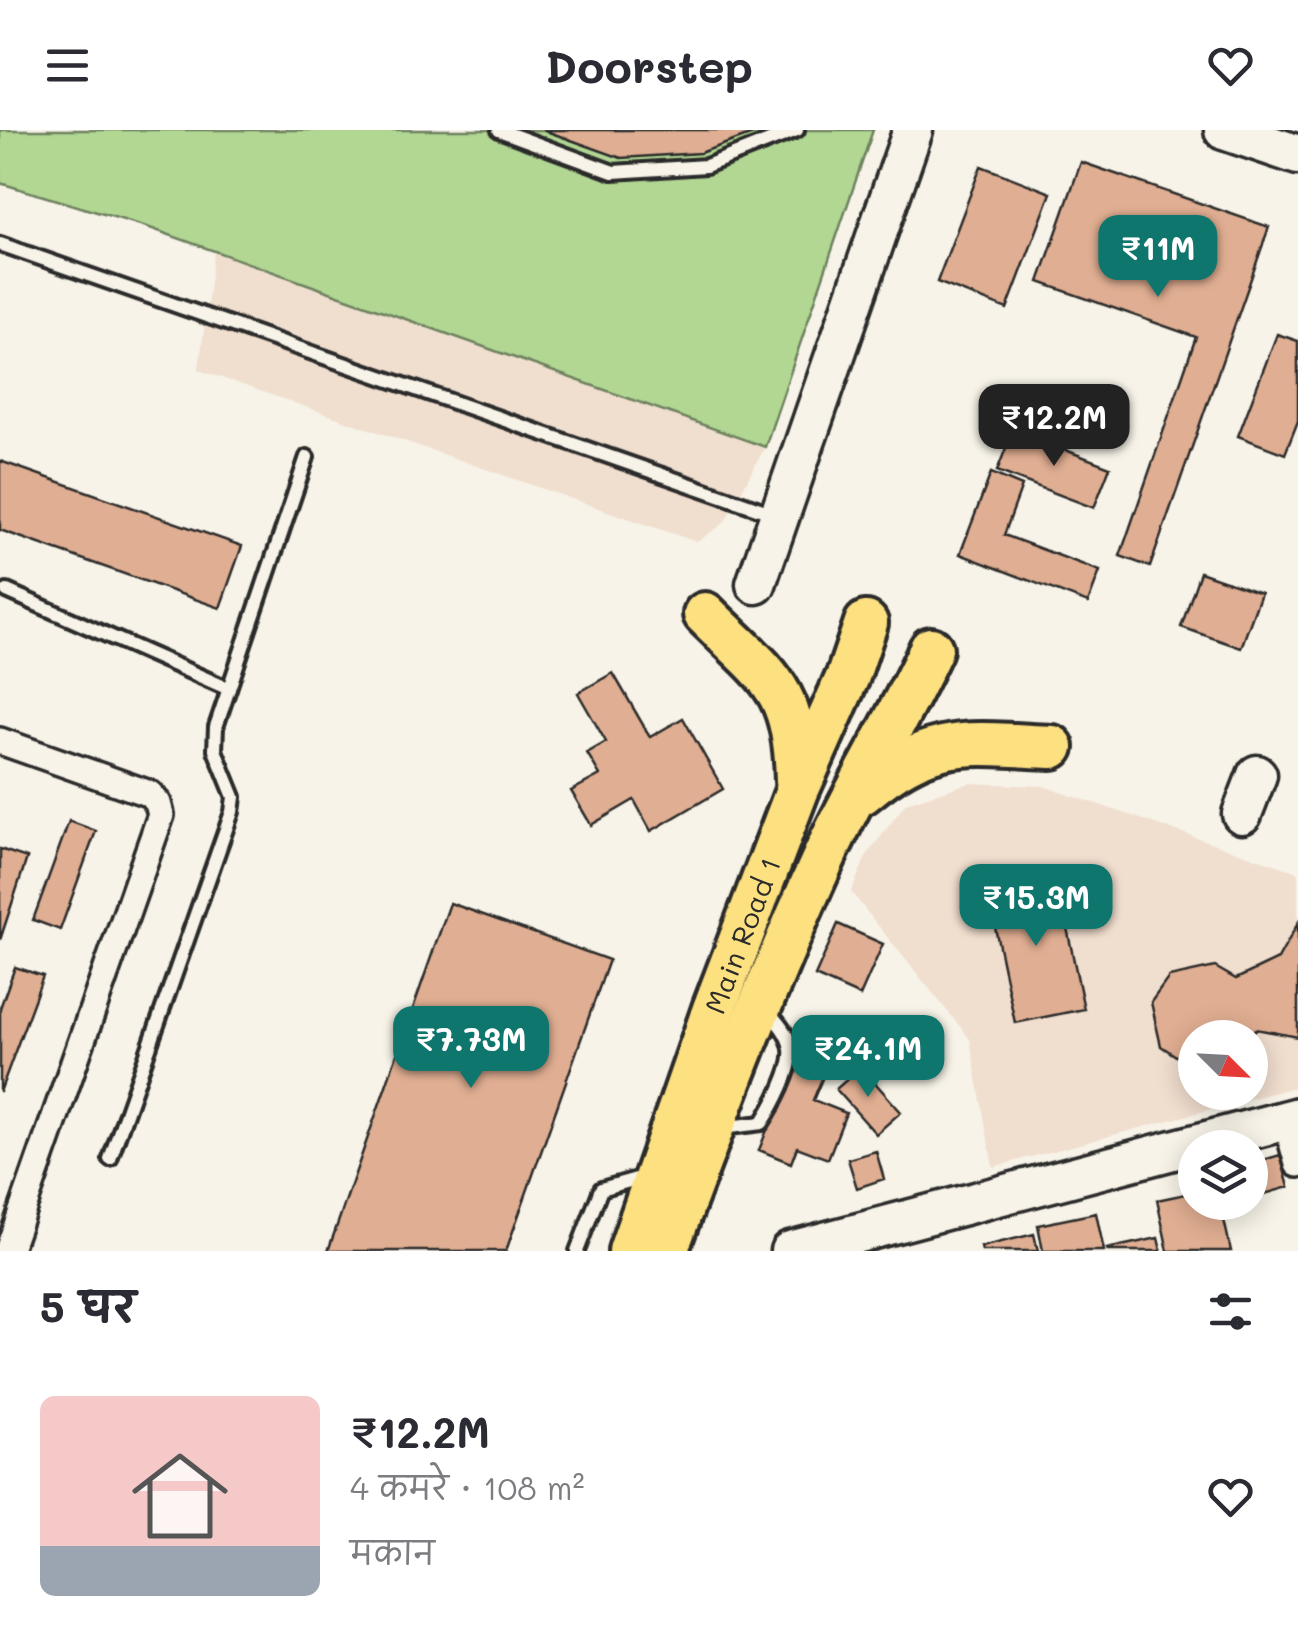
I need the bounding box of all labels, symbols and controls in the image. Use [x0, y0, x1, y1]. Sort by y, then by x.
text: Doorstep [545, 36, 753, 94]
icon: menu [40, 38, 95, 93]
icon: heart [1203, 38, 1258, 93]
pin: ₹11M [1099, 215, 1217, 300]
text: ₹11M [1120, 226, 1196, 268]
pin: ₹12.2M [973, 384, 1135, 469]
text: ₹12.2M [1001, 395, 1107, 437]
street label: Main Road 1 [696, 852, 788, 1018]
pin: ₹15.3M [955, 864, 1117, 949]
text: ₹15.3M [982, 875, 1091, 917]
pin: ₹7.73M [390, 1006, 552, 1091]
pin: ₹24.1M [787, 1015, 949, 1100]
text: ₹7.73M [415, 1017, 527, 1059]
north arrow [1178, 1020, 1268, 1110]
map controls [1178, 1020, 1268, 1220]
text: ₹24.1M [813, 1026, 923, 1068]
button: layers [1178, 1130, 1268, 1220]
text: 5 घर [40, 1278, 136, 1333]
icon: filters [1203, 1284, 1258, 1339]
text: ₹12.2M [350, 1404, 490, 1459]
icon: home [120, 1436, 240, 1556]
text: 4 कमरे · 108 m² [350, 1466, 585, 1508]
icon: heart [1203, 1469, 1258, 1524]
text: मकान [350, 1531, 435, 1573]

